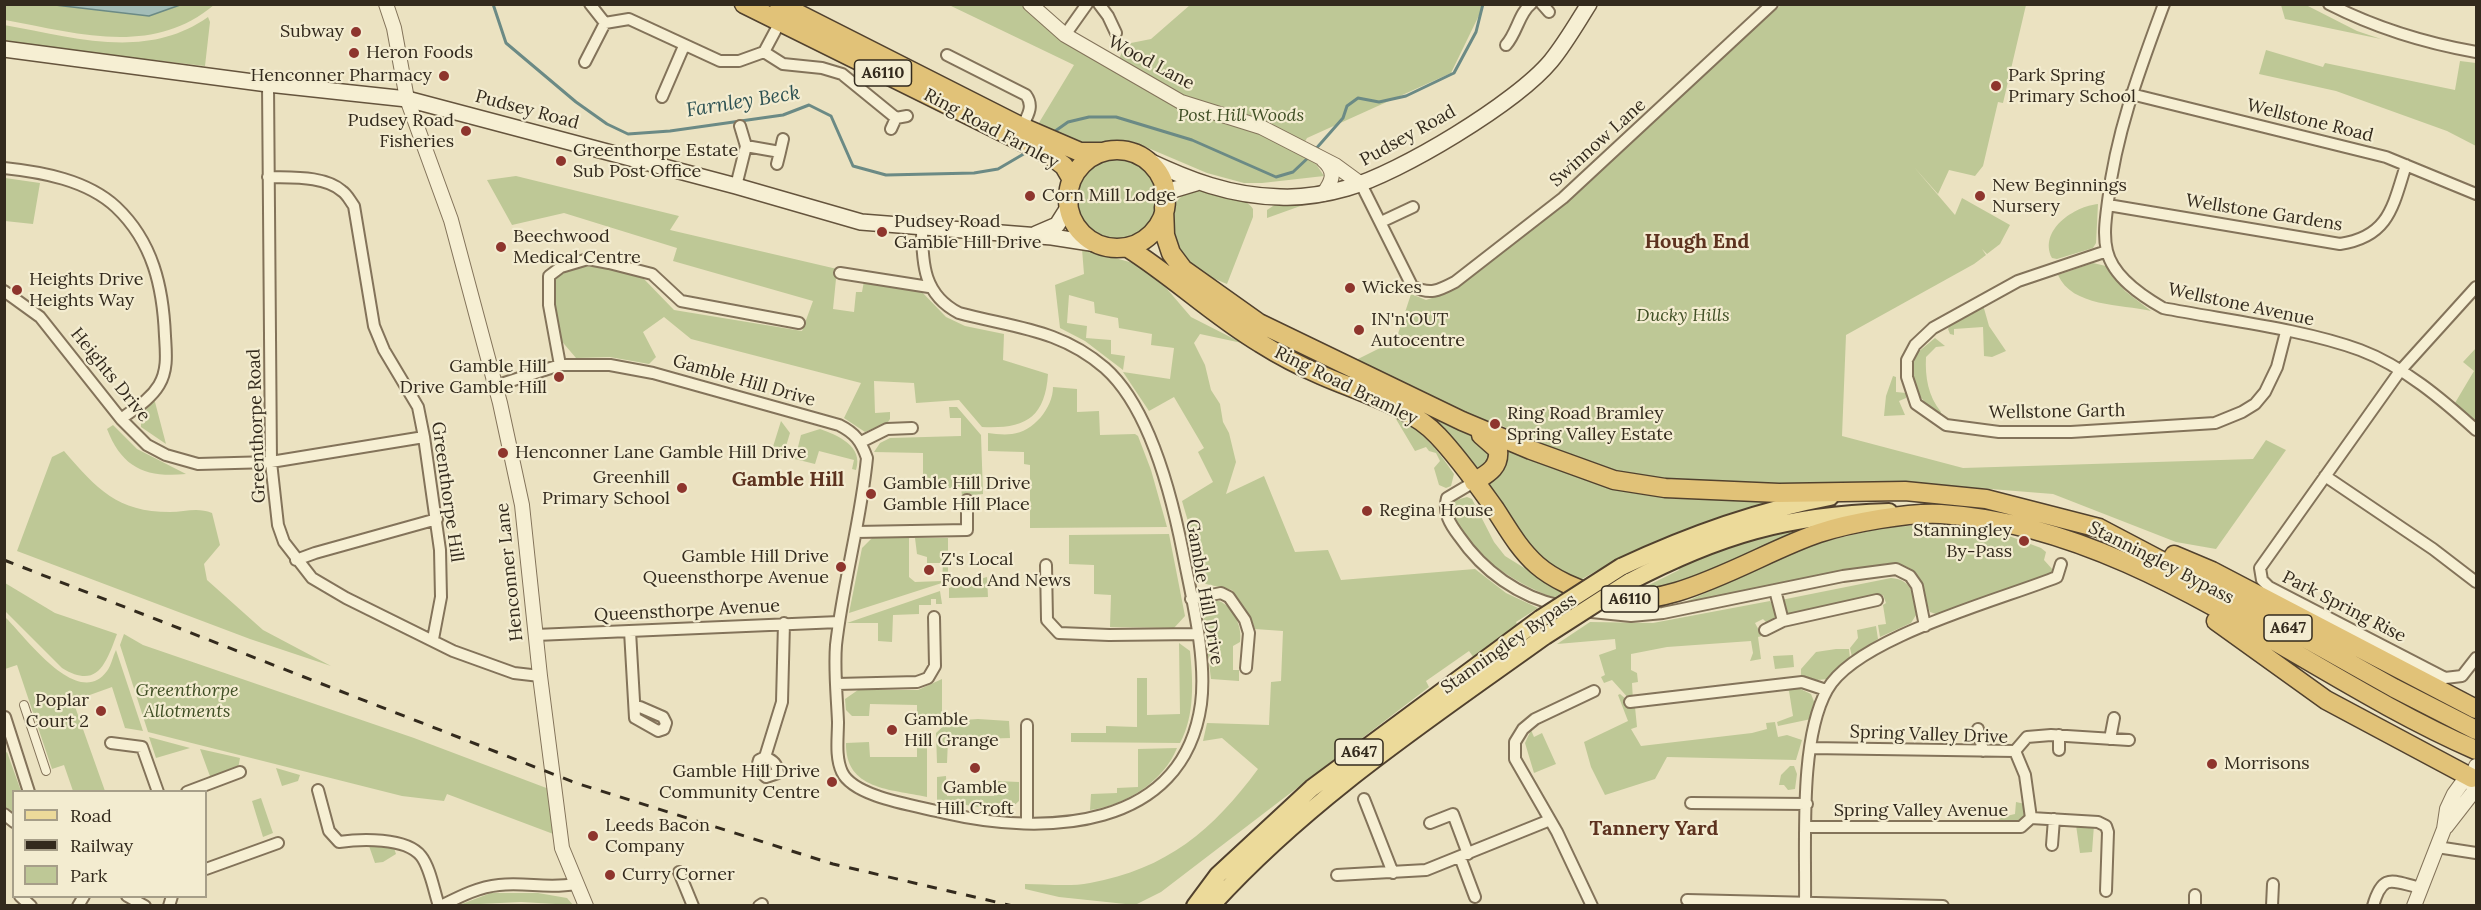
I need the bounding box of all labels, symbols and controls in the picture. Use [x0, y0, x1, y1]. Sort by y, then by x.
place label: Subway [280, 21, 344, 43]
marker: Subway [349, 25, 363, 39]
street label: Wood Lane [1104, 31, 1198, 95]
place label: Heron Foods [366, 42, 473, 64]
marker: Heron Foods [347, 46, 361, 60]
road number: A6110 [854, 60, 912, 86]
place label: Henconner Pharmacy [250, 65, 432, 87]
place label: Park Spring Primary School [2008, 65, 2136, 107]
marker: Henconner Pharmacy [437, 69, 451, 83]
marker: Park Spring Primary School [1989, 79, 2003, 93]
water label: Farnley Beck [684, 81, 802, 123]
street label: Ring Road Farnley [920, 84, 1062, 174]
street label: Pudsey Road [473, 86, 581, 134]
street label: Swinnow Lane [1546, 94, 1650, 192]
street label: Wellstone Road [2244, 95, 2376, 147]
street label: Pudsey Road [1356, 101, 1460, 171]
park label: Post Hill Woods [1178, 105, 1304, 127]
place label: Pudsey Road Fisheries [348, 110, 454, 152]
marker: Pudsey Road Fisheries [459, 124, 473, 138]
place label: Greenthorpe Estate Sub Post Office [573, 140, 738, 182]
marker: Greenthorpe Estate Sub Post Office [554, 154, 568, 168]
place label: New Beginnings Nursery [1992, 175, 2127, 218]
place label: Corn Mill Lodge [1042, 185, 1176, 207]
marker: Corn Mill Lodge [1023, 189, 1037, 203]
marker: New Beginnings Nursery [1973, 189, 1987, 203]
street label: Wellstone Gardens [2184, 190, 2344, 236]
place label: Pudsey Road Gamble Hill Drive [894, 211, 1041, 254]
marker: Pudsey Road Gamble Hill Drive [875, 225, 889, 239]
place label: Beechwood Medical Centre [513, 226, 641, 268]
district label: Hough End [1644, 230, 1750, 254]
marker: Beechwood Medical Centre [494, 240, 508, 254]
place label: Heights Drive Heights Way [29, 269, 144, 312]
place label: Wickes [1362, 277, 1422, 299]
street label: Wellstone Avenue [2166, 279, 2316, 331]
marker: Wickes [1343, 281, 1357, 295]
marker: Heights Drive Heights Way [10, 283, 24, 297]
park label: Ducky Hills [1636, 305, 1730, 327]
place label: IN'n'OUT Autocentre [1371, 309, 1465, 352]
marker: IN'n'OUT Autocentre [1352, 323, 1366, 337]
street label: Heights Drive [66, 324, 154, 426]
street label: Ring Road Bramley [1271, 342, 1421, 430]
street label: Greenthorpe Road [244, 348, 270, 504]
street label: Gamble Hill Drive [670, 350, 818, 412]
place label: Gamble Hill Drive Gamble Hill [400, 356, 547, 398]
marker: Gamble Hill Drive Gamble Hill [552, 370, 566, 384]
street label: Wellstone Garth [1988, 400, 2126, 424]
place label: Ring Road Bramley Spring Valley Estate [1507, 403, 1673, 446]
marker: Ring Road Bramley Spring Valley Estate [1488, 417, 1502, 431]
street label: Greenthorpe Hill [426, 420, 468, 564]
place label: Henconner Lane Gamble Hill Drive [515, 442, 806, 464]
marker: Henconner Lane Gamble Hill Drive [496, 446, 510, 460]
place label: Greenhill Primary School [542, 467, 670, 510]
district label: Gamble Hill [732, 468, 844, 492]
place label: Gamble Hill Drive Gamble Hill Place [883, 473, 1030, 516]
marker: Greenhill Primary School [675, 481, 689, 495]
marker: Gamble Hill Drive Gamble Hill Place [864, 487, 878, 501]
place label: Regina House [1379, 500, 1493, 522]
street label: Henconner Lane [492, 502, 528, 642]
marker: Regina House [1360, 504, 1374, 518]
street label: Stanningley Bypass [2085, 517, 2237, 609]
street label: Gamble Hill Drive [1181, 518, 1227, 666]
place label: Stanningley By-Pass [1913, 520, 2012, 562]
marker: Stanningley By-Pass [2017, 534, 2031, 548]
place label: Gamble Hill Drive Queensthorpe Avenue [643, 546, 829, 588]
place label: Z's Local Food And News [941, 549, 1071, 592]
marker: Gamble Hill Drive Queensthorpe Avenue [834, 560, 848, 574]
marker: Z's Local Food And News [922, 563, 936, 577]
street label: Park Spring Rise [2279, 567, 2409, 647]
road number: A6110 [1602, 586, 1658, 612]
street label: Stanningley Bypass [1437, 589, 1581, 699]
street label: Queensthorpe Avenue [593, 595, 781, 627]
road number: A647 [2264, 615, 2312, 641]
park label: Greenthorpe Allotments [135, 680, 239, 722]
place label: Poplar Court 2 [26, 690, 89, 732]
marker: Poplar Court 2 [94, 704, 108, 718]
place label: Gamble Hill Grange [904, 709, 999, 752]
street label: Spring Valley Drive [1849, 721, 2009, 749]
marker: Gamble Hill Grange [885, 723, 899, 737]
road number: A647 [1335, 739, 1383, 765]
place label: Morrisons [2224, 753, 2310, 775]
marker: Morrisons [2205, 757, 2219, 771]
place label: Gamble Hill Drive Community Centre [659, 761, 820, 804]
marker: Gamble Hill Croft [968, 761, 982, 775]
marker: Gamble Hill Drive Community Centre [825, 775, 839, 789]
place label: Gamble Hill Croft [936, 777, 1014, 820]
legend [12, 790, 207, 898]
street label: Spring Valley Avenue [1834, 800, 2008, 822]
text: Road [70, 804, 112, 827]
place label: Leeds Bacon Company [605, 815, 710, 858]
district label: Tannery Yard [1590, 817, 1718, 841]
marker: Leeds Bacon Company [586, 829, 600, 843]
text: Railway [70, 834, 133, 857]
text: Park [70, 864, 107, 887]
place label: Curry Corner [622, 864, 735, 886]
marker: Curry Corner [603, 868, 617, 882]

